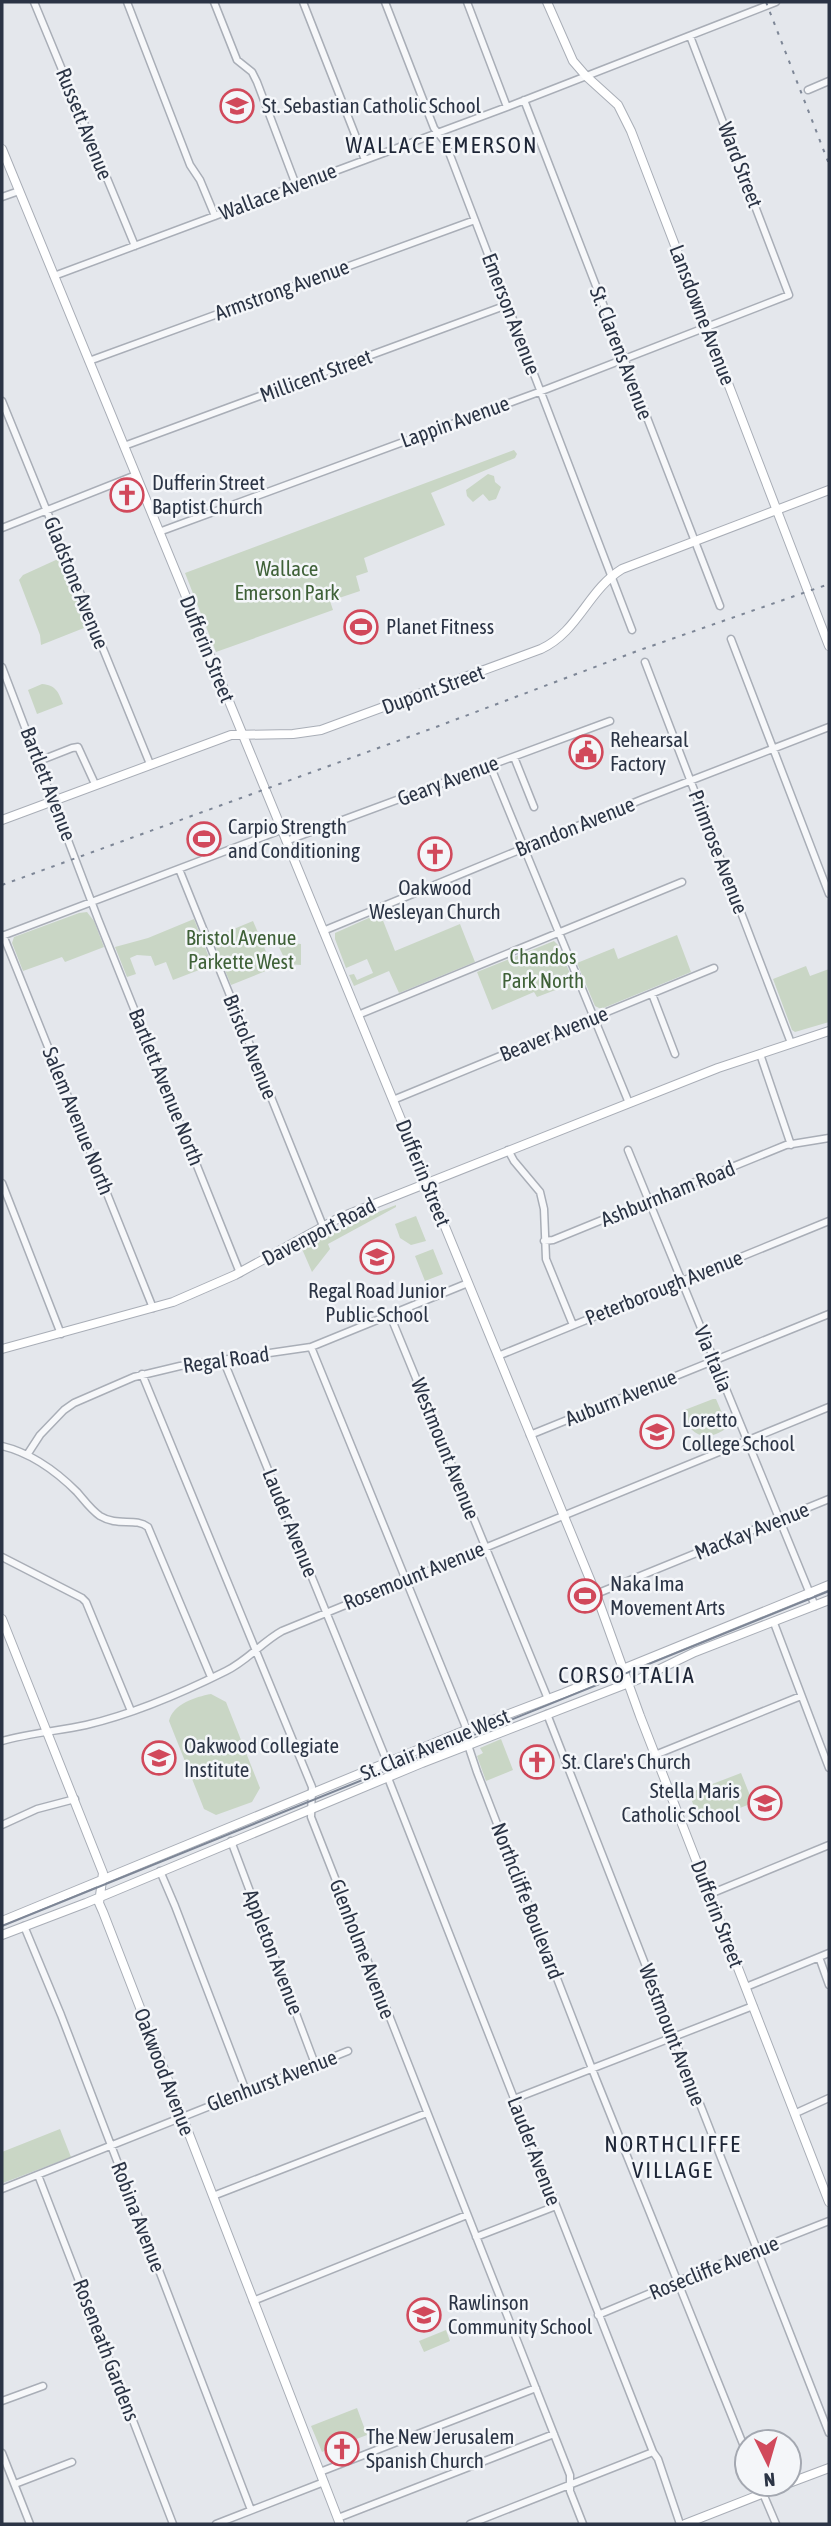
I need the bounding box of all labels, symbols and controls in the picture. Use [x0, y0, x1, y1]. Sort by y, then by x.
street label: Russett Avenue [52, 64, 118, 183]
school or university icon: St. Sebastian Catholic School [218, 87, 256, 125]
place label: St. Sebastian Catholic School [262, 93, 482, 117]
street label: Ward Street [714, 119, 768, 211]
district label: WALLACE EMERSON [345, 132, 539, 158]
street label: Wallace Avenue [216, 158, 340, 224]
street label: Lansdowne Avenue [665, 241, 741, 388]
street label: Emerson Avenue [478, 249, 546, 378]
street label: Armstrong Avenue [211, 254, 352, 325]
street label: St. Clarens Avenue [586, 283, 658, 423]
street label: Millicent Street [256, 344, 375, 406]
street label: Lappin Avenue [397, 390, 512, 452]
place label: Dufferin Street Baptist Church [152, 470, 265, 518]
church icon: Dufferin Street Baptist Church [108, 476, 146, 514]
street label: Gladstone Avenue [40, 513, 114, 652]
park label: Wallace Emerson Park [234, 556, 340, 604]
street label: Dufferin Street [176, 592, 240, 705]
sports icon: Planet Fitness [342, 608, 380, 646]
place label: Planet Fitness [386, 614, 494, 638]
street label: Dupont Street [378, 659, 487, 719]
street label: Bartlett Avenue [16, 723, 82, 844]
place label: Rehearsal Factory [610, 727, 689, 775]
public building icon: Rehearsal Factory [567, 733, 605, 771]
street label: Geary Avenue [394, 750, 502, 810]
street label: Primrose Avenue [684, 786, 754, 917]
street label: Brandon Avenue [511, 791, 638, 861]
place label: Carpio Strength and Conditioning [228, 814, 360, 862]
sports icon: Carpio Strength and Conditioning [185, 820, 223, 858]
church icon: Oakwood Wesleyan Church [416, 835, 454, 873]
place label: Oakwood Wesleyan Church [369, 875, 501, 923]
park label: Bristol Avenue Parkette West [186, 925, 296, 973]
park label: Chandos Park North [502, 944, 584, 992]
street label: Bristol Avenue [219, 991, 283, 1102]
street label: Beaver Avenue [496, 1001, 611, 1066]
street label: Bartlett Avenue North [125, 1005, 209, 1169]
street label: Salem Avenue North [38, 1043, 119, 1198]
street label: Dufferin Street [392, 1116, 456, 1229]
street label: Ashburnham Road [597, 1155, 738, 1231]
street label: Davenport Road [258, 1192, 379, 1270]
school or university icon: Regal Road Junior Public School [358, 1238, 396, 1276]
street label: Peterborough Avenue [582, 1245, 746, 1330]
place label: Regal Road Junior Public School [308, 1278, 447, 1326]
street label: Via Italia [690, 1322, 738, 1395]
street label: Regal Road [181, 1341, 271, 1377]
street label: Auburn Avenue [561, 1364, 680, 1430]
street label: Westmount Avenue [407, 1375, 485, 1523]
place label: Loretto College School [682, 1407, 795, 1455]
school or university icon: Loretto College School [638, 1413, 676, 1451]
street label: Lauder Avenue [258, 1465, 324, 1580]
street label: MacKay Avenue [691, 1496, 812, 1564]
street label: Rosemount Avenue [340, 1536, 488, 1614]
place label: Naka Ima Movement Arts [610, 1571, 725, 1619]
sports icon: Naka Ima Movement Arts [566, 1577, 604, 1615]
district label: CORSO ITALIA [558, 1662, 696, 1688]
street label: St. Clair Avenue West [357, 1703, 513, 1785]
place label: Oakwood Collegiate Institute [184, 1733, 339, 1781]
school or university icon: Oakwood Collegiate Institute [140, 1739, 178, 1777]
church icon: St. Clare's Church [518, 1743, 556, 1781]
place label: St. Clare's Church [562, 1749, 691, 1773]
place label: Stella Maris Catholic School [622, 1778, 740, 1826]
school or university icon: Stella Maris Catholic School [746, 1784, 784, 1822]
street label: Northcliffe Boulevard [487, 1819, 569, 1982]
street label: Dufferin Street [686, 1857, 749, 1971]
street label: Glenholme Avenue [325, 1875, 401, 2022]
street label: Appleton Avenue [239, 1886, 309, 2018]
street label: Westmount Avenue [635, 1960, 711, 2109]
street label: Oakwood Avenue [130, 2005, 200, 2139]
street label: Glenhurst Avenue [203, 2044, 340, 2116]
street label: Lauder Avenue [503, 2093, 567, 2208]
district label: NORTHCLIFFE VILLAGE [604, 2131, 742, 2183]
street label: Robina Avenue [107, 2158, 171, 2275]
street label: Rosecliffe Avenue [645, 2230, 782, 2304]
street label: Roseneath Gardens [69, 2275, 145, 2424]
place label: Rawlinson Community School [448, 2290, 593, 2338]
school or university icon: Rawlinson Community School [405, 2296, 443, 2334]
place label: The New Jerusalem Spanish Church [366, 2424, 514, 2472]
north arrow [733, 2428, 803, 2498]
church icon: The New Jerusalem Spanish Church [323, 2430, 361, 2468]
text: N [763, 2468, 776, 2491]

